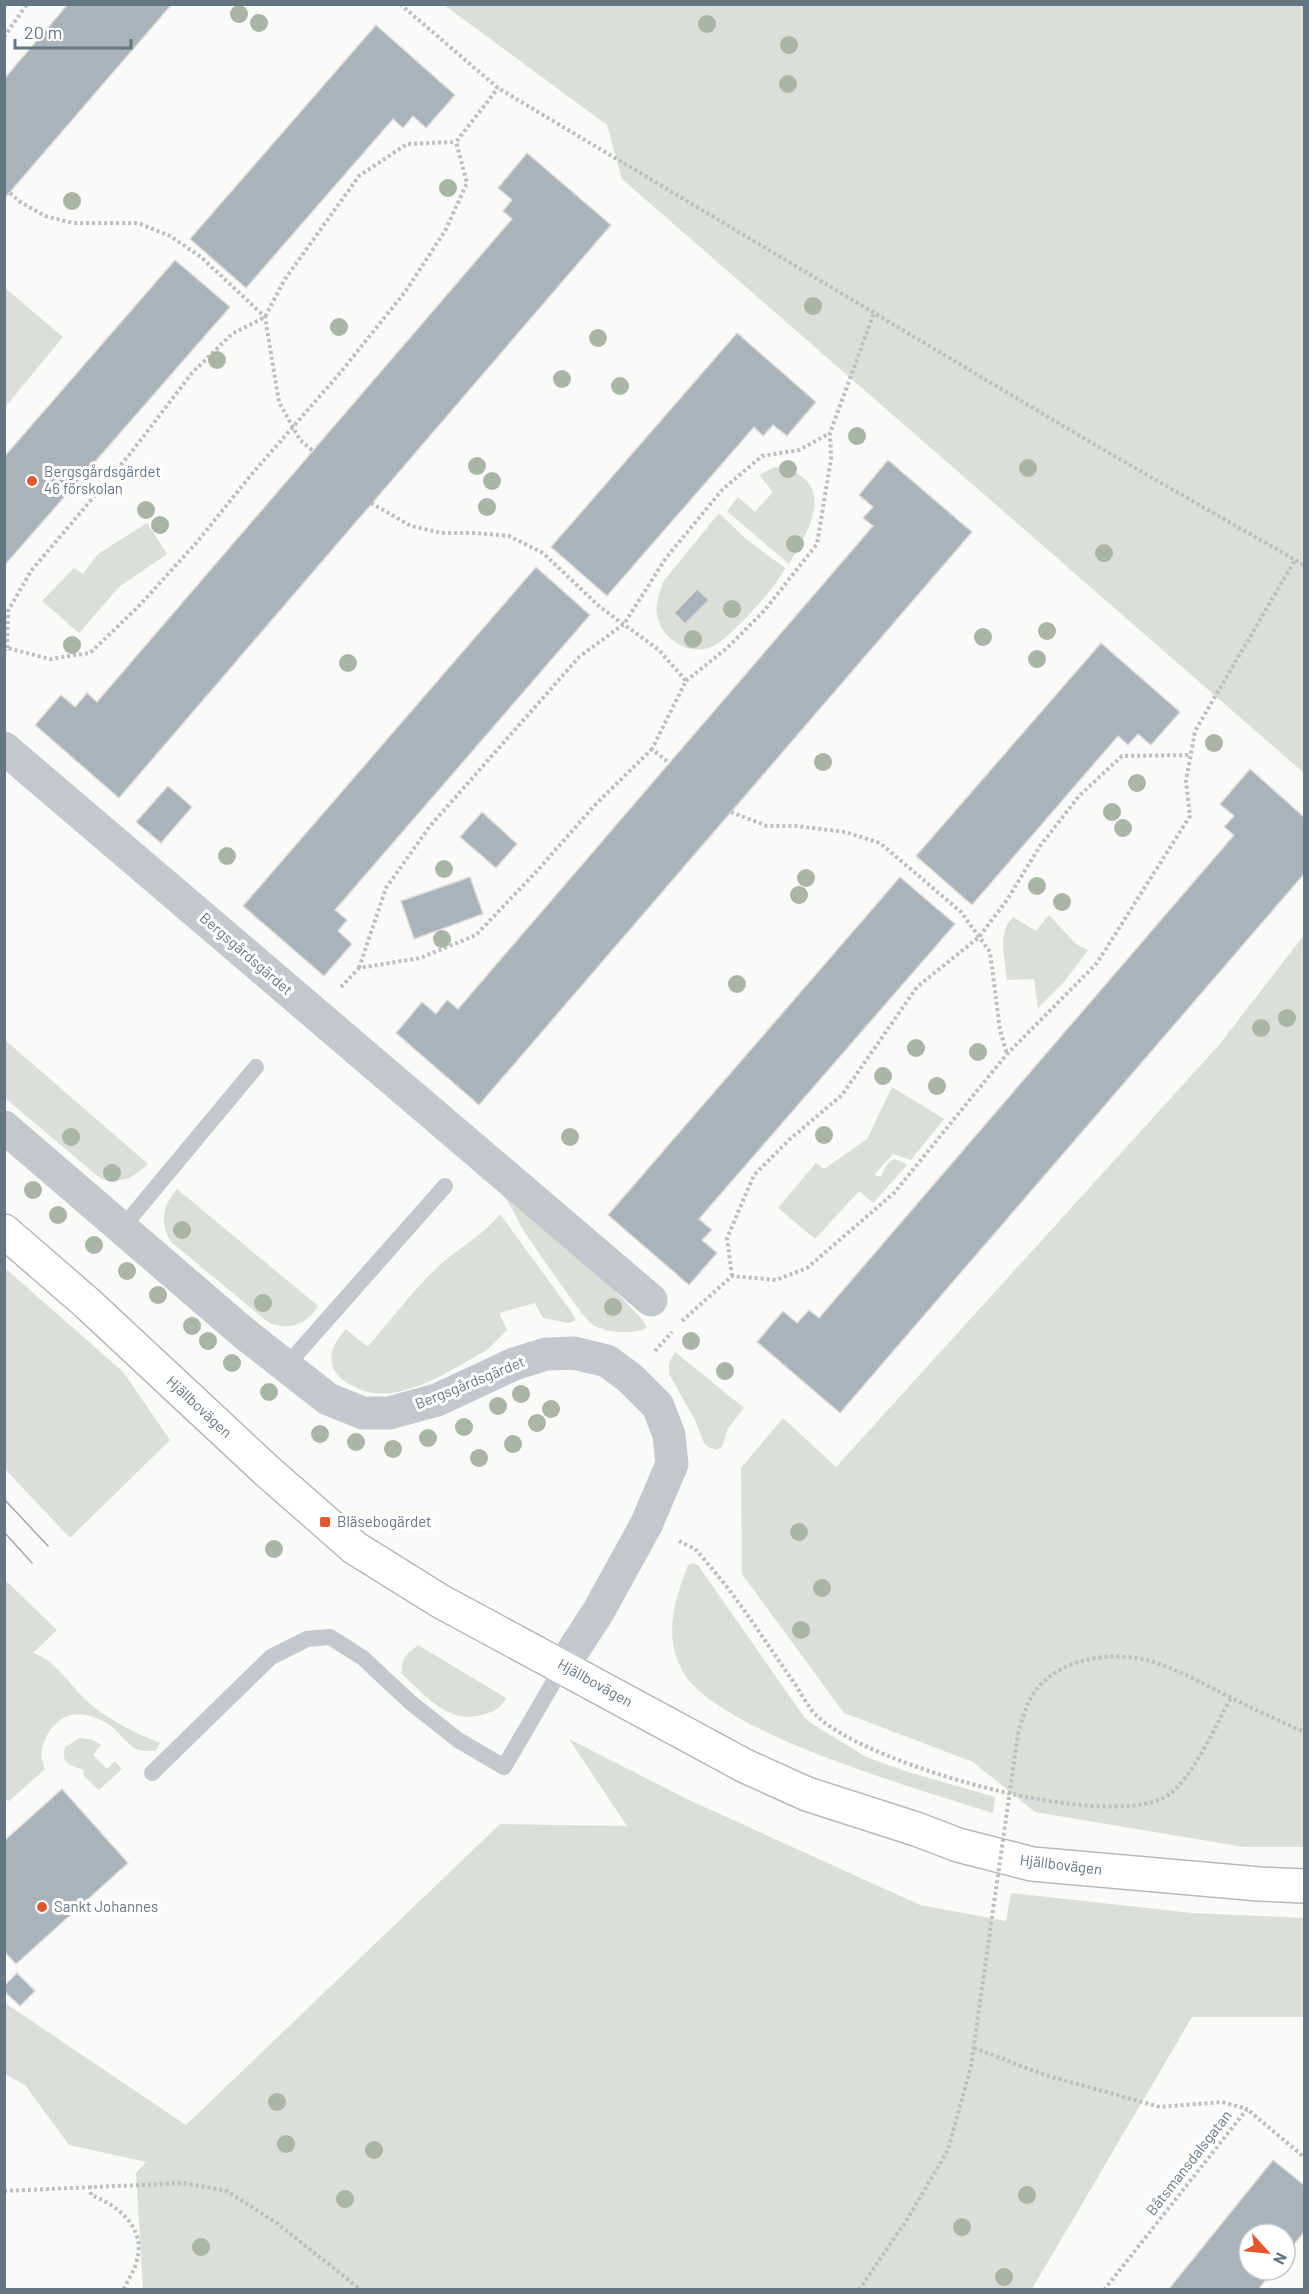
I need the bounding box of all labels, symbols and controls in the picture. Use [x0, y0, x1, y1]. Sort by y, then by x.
scale bar [15, 12, 130, 50]
text: 20 m [24, 21, 62, 43]
place label: Bergsgårdsgärdet 46 förskolan [44, 462, 161, 497]
marker: Bergsgårdsgärdet 46 förskolan [25, 474, 39, 488]
street label: Bergsgårdsgärdet [197, 908, 297, 998]
street label: Bergsgårdsgärdet [412, 1352, 527, 1412]
street label: Hjällbovägen [163, 1371, 236, 1441]
place label: Bläsebogärdet [337, 1512, 432, 1530]
marker: Bläsebogärdet [318, 1515, 332, 1529]
street label: Hjällbovägen [555, 1654, 636, 1710]
street label: Hjällbovägen [1019, 1850, 1103, 1878]
place label: Sankt Johannes [54, 1897, 158, 1915]
marker: Sankt Johannes [35, 1900, 49, 1914]
street label: Båtsmansdalsgatan [1142, 2106, 1235, 2219]
north arrow [1237, 2222, 1297, 2282]
text: N [1270, 2250, 1292, 2268]

